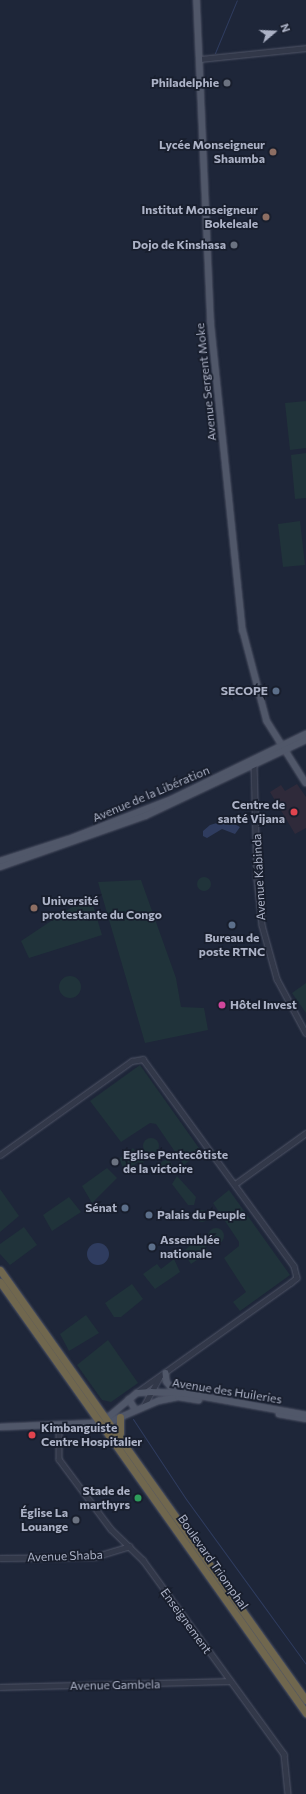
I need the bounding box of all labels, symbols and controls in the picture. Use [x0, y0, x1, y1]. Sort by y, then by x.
north arrow [254, 12, 294, 52]
text: N [278, 22, 293, 34]
place label: Philadelphie [151, 76, 219, 90]
marker: Philadelphie [222, 78, 232, 88]
place label: Lycée Monseigneur Shaumba [159, 138, 265, 166]
marker: Lycée Monseigneur Shaumba [268, 147, 278, 157]
place label: Institut Monseigneur Bokeleale [142, 203, 258, 231]
marker: Institut Monseigneur Bokeleale [261, 212, 271, 222]
place label: Dojo de Kinshasa [132, 238, 226, 252]
marker: Dojo de Kinshasa [229, 240, 239, 250]
street label: Avenue Sergent Moke [193, 322, 219, 442]
place label: SECOPE [221, 684, 268, 698]
marker: SECOPE [271, 686, 281, 696]
street label: Avenue de la Libération [90, 763, 212, 825]
place label: Centre de santé Vijana [218, 798, 285, 826]
marker: Centre de santé Vijana [288, 806, 300, 818]
street label: Avenue Kabinda [250, 833, 268, 921]
place label: Université protestante du Congo [42, 894, 162, 922]
marker: Université protestante du Congo [29, 903, 39, 913]
marker: Bureau de poste RTNC [227, 920, 237, 930]
place label: Bureau de poste RTNC [199, 931, 265, 959]
place label: Hôtel Invest [230, 998, 297, 1012]
marker: Hôtel Invest [217, 1000, 227, 1010]
place label: Eglise Pentecôtiste de la victoire [123, 1148, 228, 1176]
marker: Eglise Pentecôtiste de la victoire [110, 1157, 120, 1167]
place label: Sénat [85, 1201, 117, 1215]
marker: Sénat [120, 1203, 130, 1213]
place label: Palais du Peuple [157, 1208, 246, 1222]
marker: Palais du Peuple [144, 1210, 154, 1220]
place label: Assemblée nationale [160, 1233, 220, 1261]
marker: Assemblée nationale [147, 1242, 157, 1252]
street label: Avenue des Huileries [171, 1375, 283, 1407]
place label: Kimbanguiste Centre Hospitalier [41, 1421, 142, 1449]
marker: Kimbanguiste Centre Hospitalier [26, 1429, 38, 1441]
place label: Stade de marthyrs [79, 1484, 130, 1512]
marker: Stade de marthyrs [133, 1493, 143, 1503]
place label: Église La Louange [20, 1506, 68, 1534]
street label: Boulevard Triomphal [175, 1512, 251, 1612]
marker: Église La Louange [71, 1515, 81, 1525]
street label: Avenue Shaba [27, 1547, 103, 1565]
street label: Enseignement [157, 1586, 215, 1656]
street label: Avenue Gambela [70, 1677, 160, 1693]

